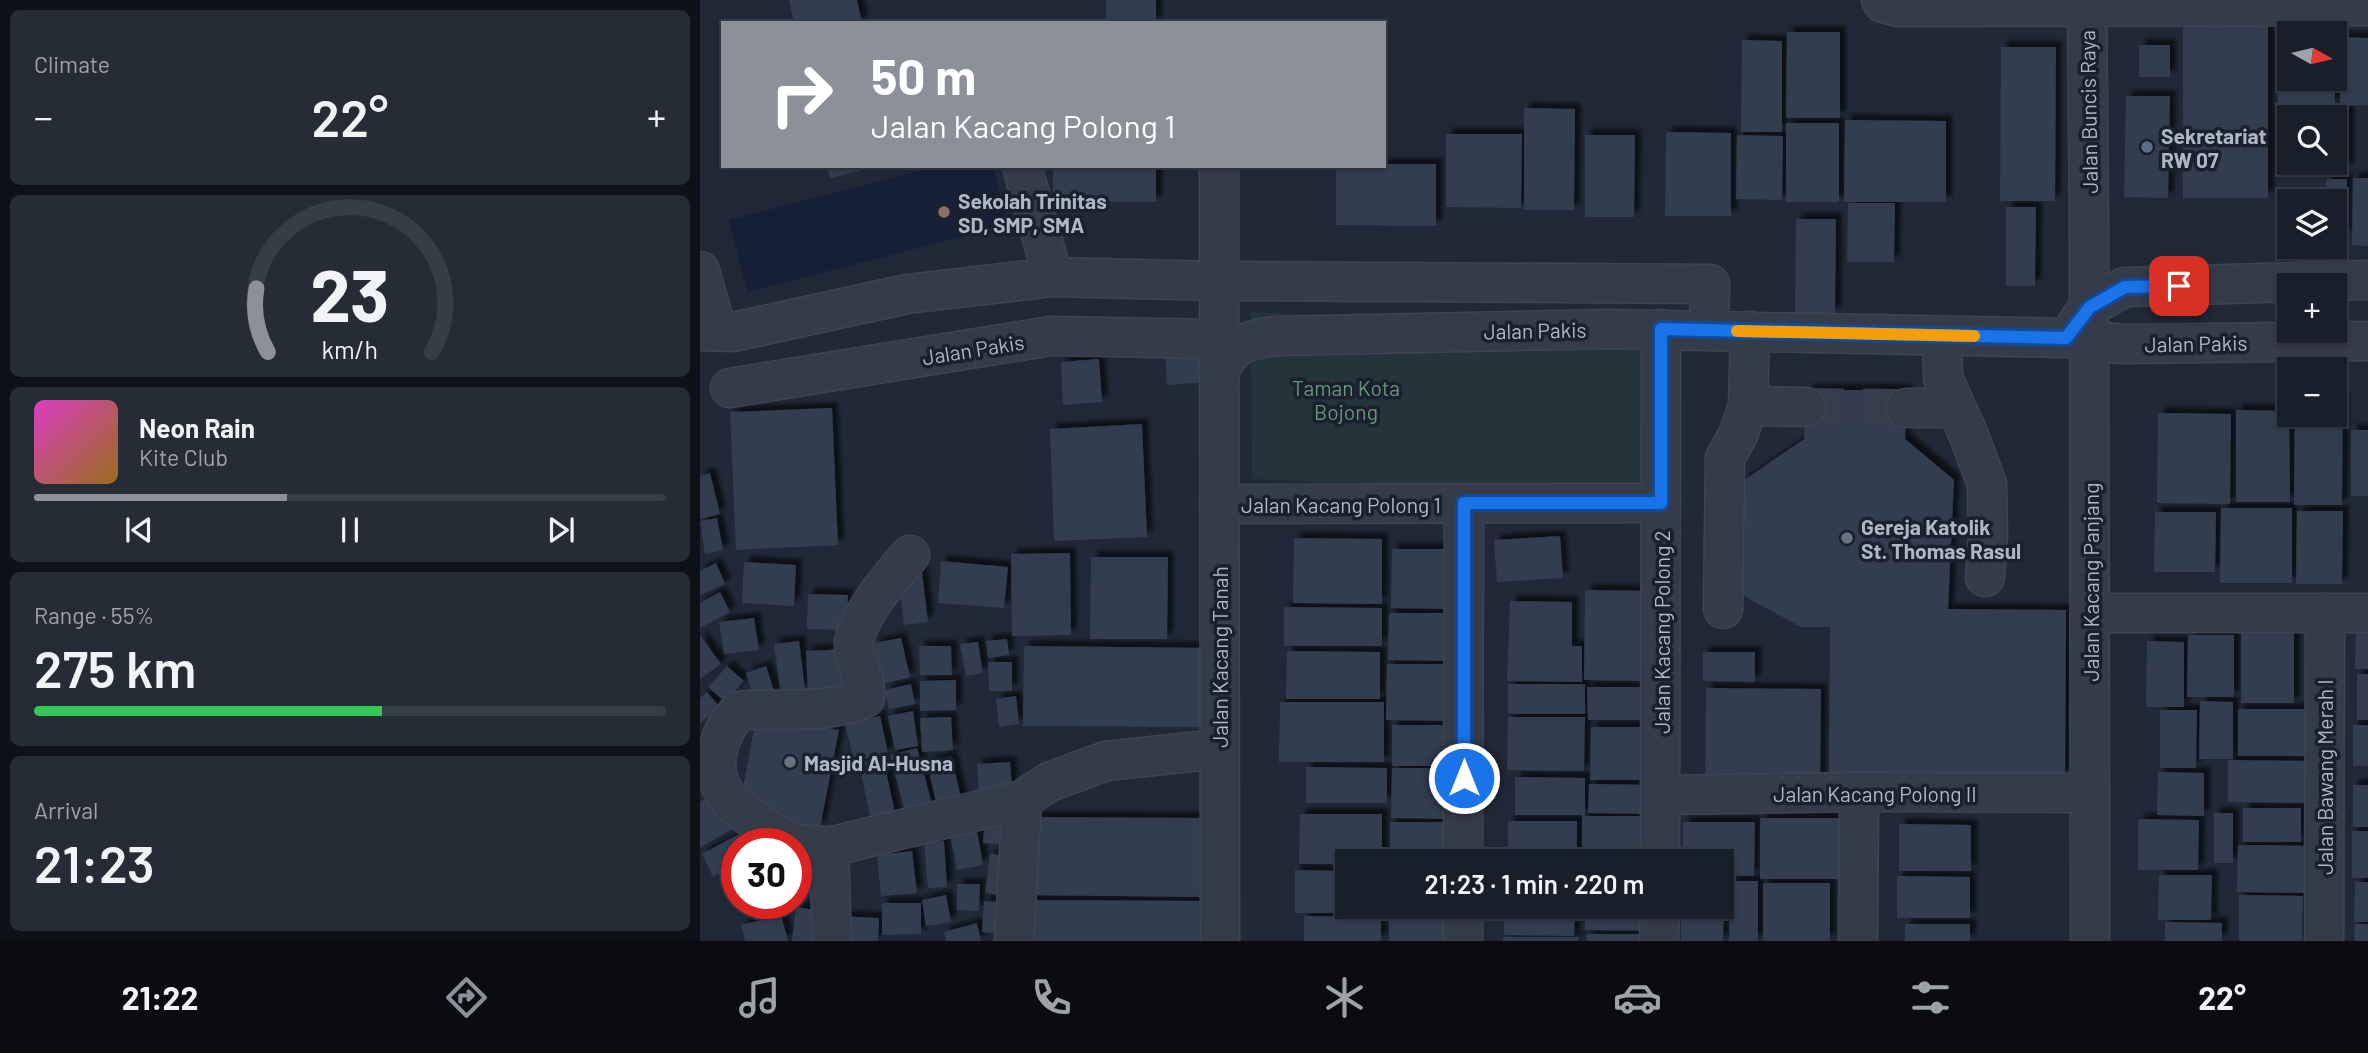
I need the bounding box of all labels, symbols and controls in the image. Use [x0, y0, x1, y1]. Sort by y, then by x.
north arrow [2277, 21, 2347, 91]
map controls [2277, 21, 2347, 427]
street label: Jalan Buncis Raya [2074, 30, 2102, 194]
text: 50 m [871, 46, 976, 105]
icon: right [756, 49, 847, 140]
text: Climate [34, 50, 110, 78]
text: 22° [312, 85, 388, 147]
text: − [34, 93, 53, 139]
text: + [647, 93, 666, 139]
button: search [2277, 105, 2347, 175]
text: Jalan Kacang Polong 1 [871, 106, 1175, 144]
place label: Sekretariat RW 07 [2161, 123, 2266, 172]
marker: Sekretariat RW 07 [2139, 139, 2155, 155]
place label: Sekolah Trinitas SD, SMP, SMA [958, 188, 1107, 237]
button: layers [2277, 189, 2347, 259]
marker: Sekolah Trinitas SD, SMP, SMA [936, 204, 952, 220]
text: 23 [310, 249, 390, 337]
pin [2149, 256, 2209, 316]
icon: arrive [2160, 267, 2198, 305]
button: + [2277, 273, 2347, 343]
street label: Jalan Pakis [1483, 317, 1587, 343]
street label: Jalan Pakis [920, 329, 1026, 369]
street label: Jalan Pakis [2144, 330, 2248, 356]
text: km/h [322, 334, 378, 364]
button: − [2277, 357, 2347, 427]
park label: Taman Kota Bojong [1292, 375, 1400, 424]
text: Neon Rain [139, 412, 255, 443]
text: Kite Club [139, 443, 228, 471]
street label: Jalan Kacang Panjang [2078, 483, 2103, 681]
street label: Jalan Kacang Polong 1 [1241, 492, 1441, 517]
icon: previous [120, 511, 158, 549]
icon: pause [331, 511, 369, 549]
icon: next [542, 511, 580, 549]
place label: Gereja Katolik St. Thomas Rasul [1861, 514, 2021, 563]
street label: Jalan Kacang Polong 2 [1649, 530, 1674, 734]
marker: Gereja Katolik St. Thomas Rasul [1839, 530, 1855, 546]
street label: Jalan Kacang Tanah [1207, 566, 1232, 748]
text: Range · 55% [34, 601, 154, 629]
text: 275 km [34, 636, 196, 698]
street label: Jalan Bawang Merah I [2312, 679, 2337, 875]
position arrow [1427, 741, 1501, 815]
place label: Masjid Al-Husna [804, 750, 953, 775]
marker: Masjid Al-Husna [782, 754, 798, 770]
street label: Jalan Kacang Polong II [1773, 781, 1977, 806]
text: Arrival [34, 796, 98, 824]
speed limit sign: 30 [721, 828, 812, 919]
text: 21:23 [34, 831, 155, 893]
text: 21:23 · 1 min · 220 m [1425, 868, 1644, 899]
icon: directions [442, 973, 491, 1022]
icon: music [735, 973, 784, 1022]
icon: phone [1027, 973, 1076, 1022]
icon: climate [1320, 973, 1369, 1022]
icon: car [1613, 973, 1662, 1022]
icon: filters [1906, 973, 1955, 1022]
text: 21:22 [122, 978, 198, 1016]
text: 22° [2198, 978, 2246, 1016]

